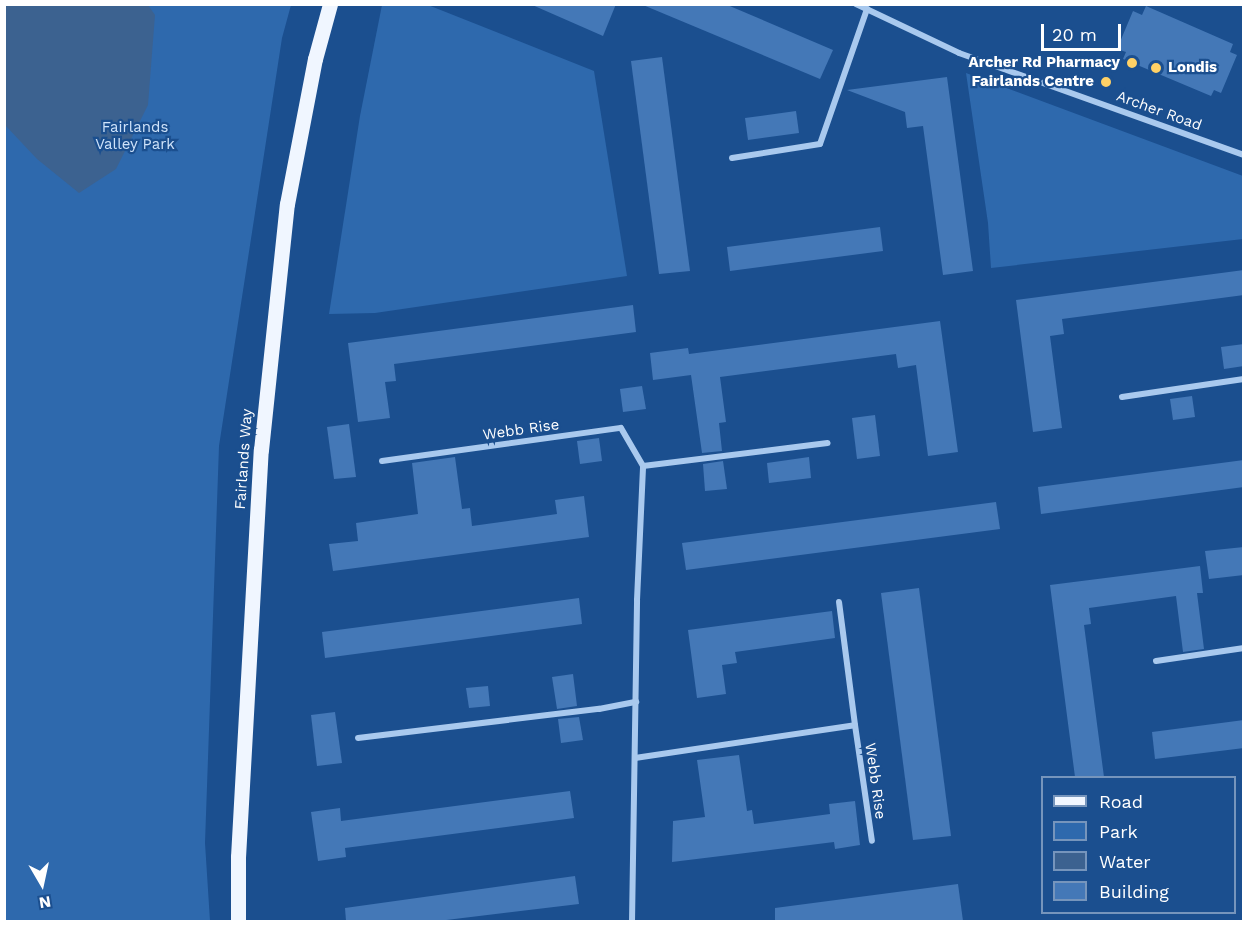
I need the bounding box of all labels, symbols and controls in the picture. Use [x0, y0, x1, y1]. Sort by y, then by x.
scale bar [1044, 12, 1124, 50]
text: 20 m [1052, 24, 1097, 45]
place label: Archer Rd Pharmacy [968, 54, 1120, 72]
marker: Archer Rd Pharmacy [1125, 56, 1139, 70]
place label: Londis [1168, 59, 1217, 77]
marker: Londis [1149, 61, 1163, 75]
place label: Fairlands Centre [972, 73, 1094, 91]
marker: Fairlands Centre [1099, 75, 1113, 89]
street label: Archer Road [1114, 87, 1204, 135]
park label: Fairlands Valley Park [95, 118, 175, 153]
street label: Fairlands Way [231, 408, 257, 510]
street label: Webb Rise [482, 416, 560, 444]
street label: Webb Rise [861, 742, 889, 820]
legend [1041, 776, 1236, 914]
text: Road [1099, 791, 1143, 812]
text: Park [1099, 821, 1138, 842]
text: Water [1099, 851, 1151, 872]
north arrow [12, 854, 72, 914]
text: Building [1099, 881, 1169, 902]
text: N [38, 892, 52, 913]

